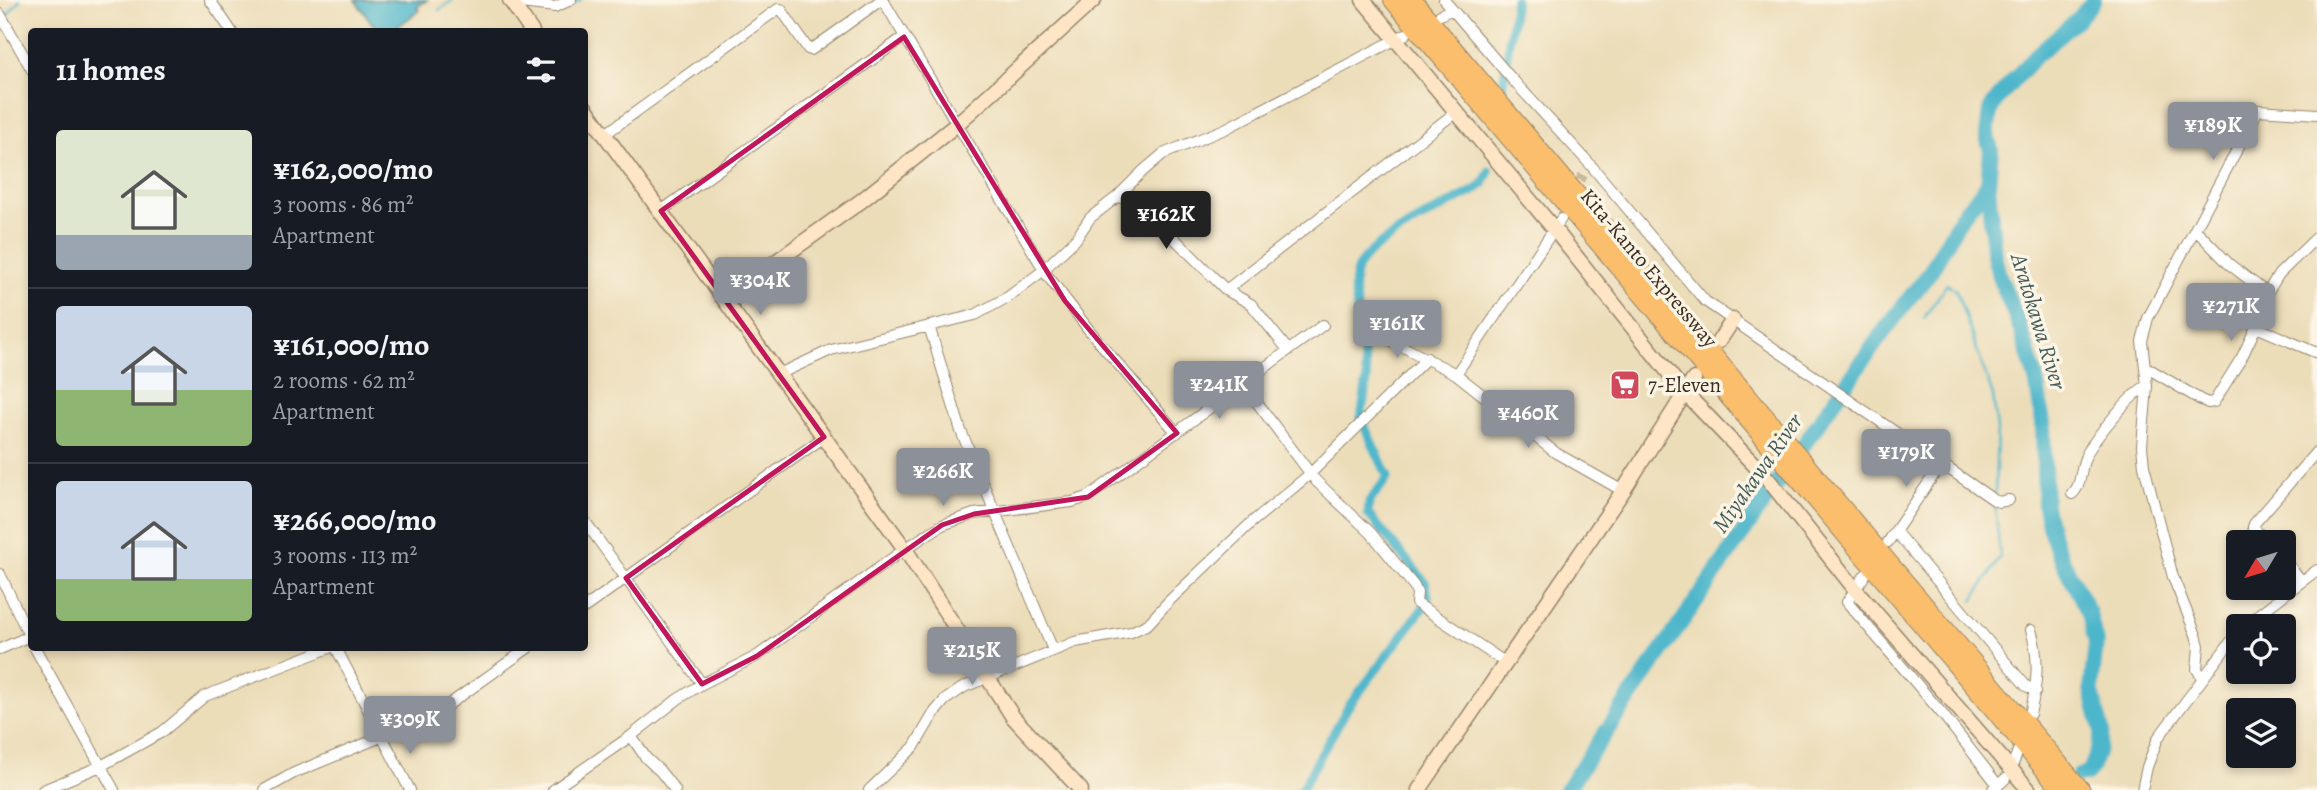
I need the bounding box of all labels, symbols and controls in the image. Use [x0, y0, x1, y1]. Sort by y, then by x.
text: 11 homes [56, 50, 166, 90]
icon: filters [522, 51, 560, 89]
pin: ¥189K [2164, 102, 2262, 162]
text: ¥189K [2184, 109, 2242, 140]
text: ¥162,000/mo [273, 149, 433, 189]
icon: home [112, 158, 196, 242]
street label: Kita-Kanto Expressway [1574, 182, 1724, 354]
text: 3 rooms · 86 m² [273, 189, 414, 220]
pin: ¥162K [1117, 191, 1215, 251]
text: ¥162K [1137, 198, 1195, 229]
text: Apartment [273, 220, 375, 251]
water label: Aratokawa River [2003, 248, 2074, 394]
pin: ¥304K [711, 258, 809, 317]
text: ¥304K [730, 264, 790, 295]
pin: ¥271K [2182, 284, 2280, 343]
text: ¥271K [2202, 290, 2260, 321]
pin: ¥161K [1348, 300, 1446, 360]
text: ¥161K [1369, 307, 1425, 338]
text: ¥161,000/mo [273, 325, 430, 365]
icon: home [112, 334, 196, 418]
pin: ¥241K [1170, 362, 1268, 421]
text: 2 rooms · 62 m² [273, 365, 415, 396]
text: ¥241K [1190, 368, 1248, 399]
supermarket icon: 7-Eleven [1608, 368, 1642, 402]
place label: 7-Eleven [1648, 371, 1721, 399]
pin: ¥460K [1479, 391, 1577, 450]
text: Apartment [273, 396, 375, 427]
text: ¥460K [1497, 397, 1559, 428]
water label: Miyakawa River [1705, 407, 1811, 539]
pin: ¥179K [1857, 430, 1955, 489]
text: ¥179K [1877, 436, 1935, 467]
pin: ¥266K [894, 448, 992, 508]
text: ¥266K [913, 455, 973, 486]
text: ¥266,000/mo [273, 500, 437, 540]
icon: home [112, 509, 196, 593]
north arrow [2226, 530, 2296, 600]
map controls [2226, 530, 2296, 768]
text: 3 rooms · 113 m² [273, 540, 417, 571]
text: Apartment [273, 571, 375, 602]
button: locate [2226, 614, 2296, 684]
pin: ¥215K [923, 628, 1021, 687]
text: ¥215K [943, 634, 1001, 665]
pin: ¥309K [361, 696, 459, 756]
button: layers [2226, 698, 2296, 768]
text: ¥309K [380, 703, 440, 734]

